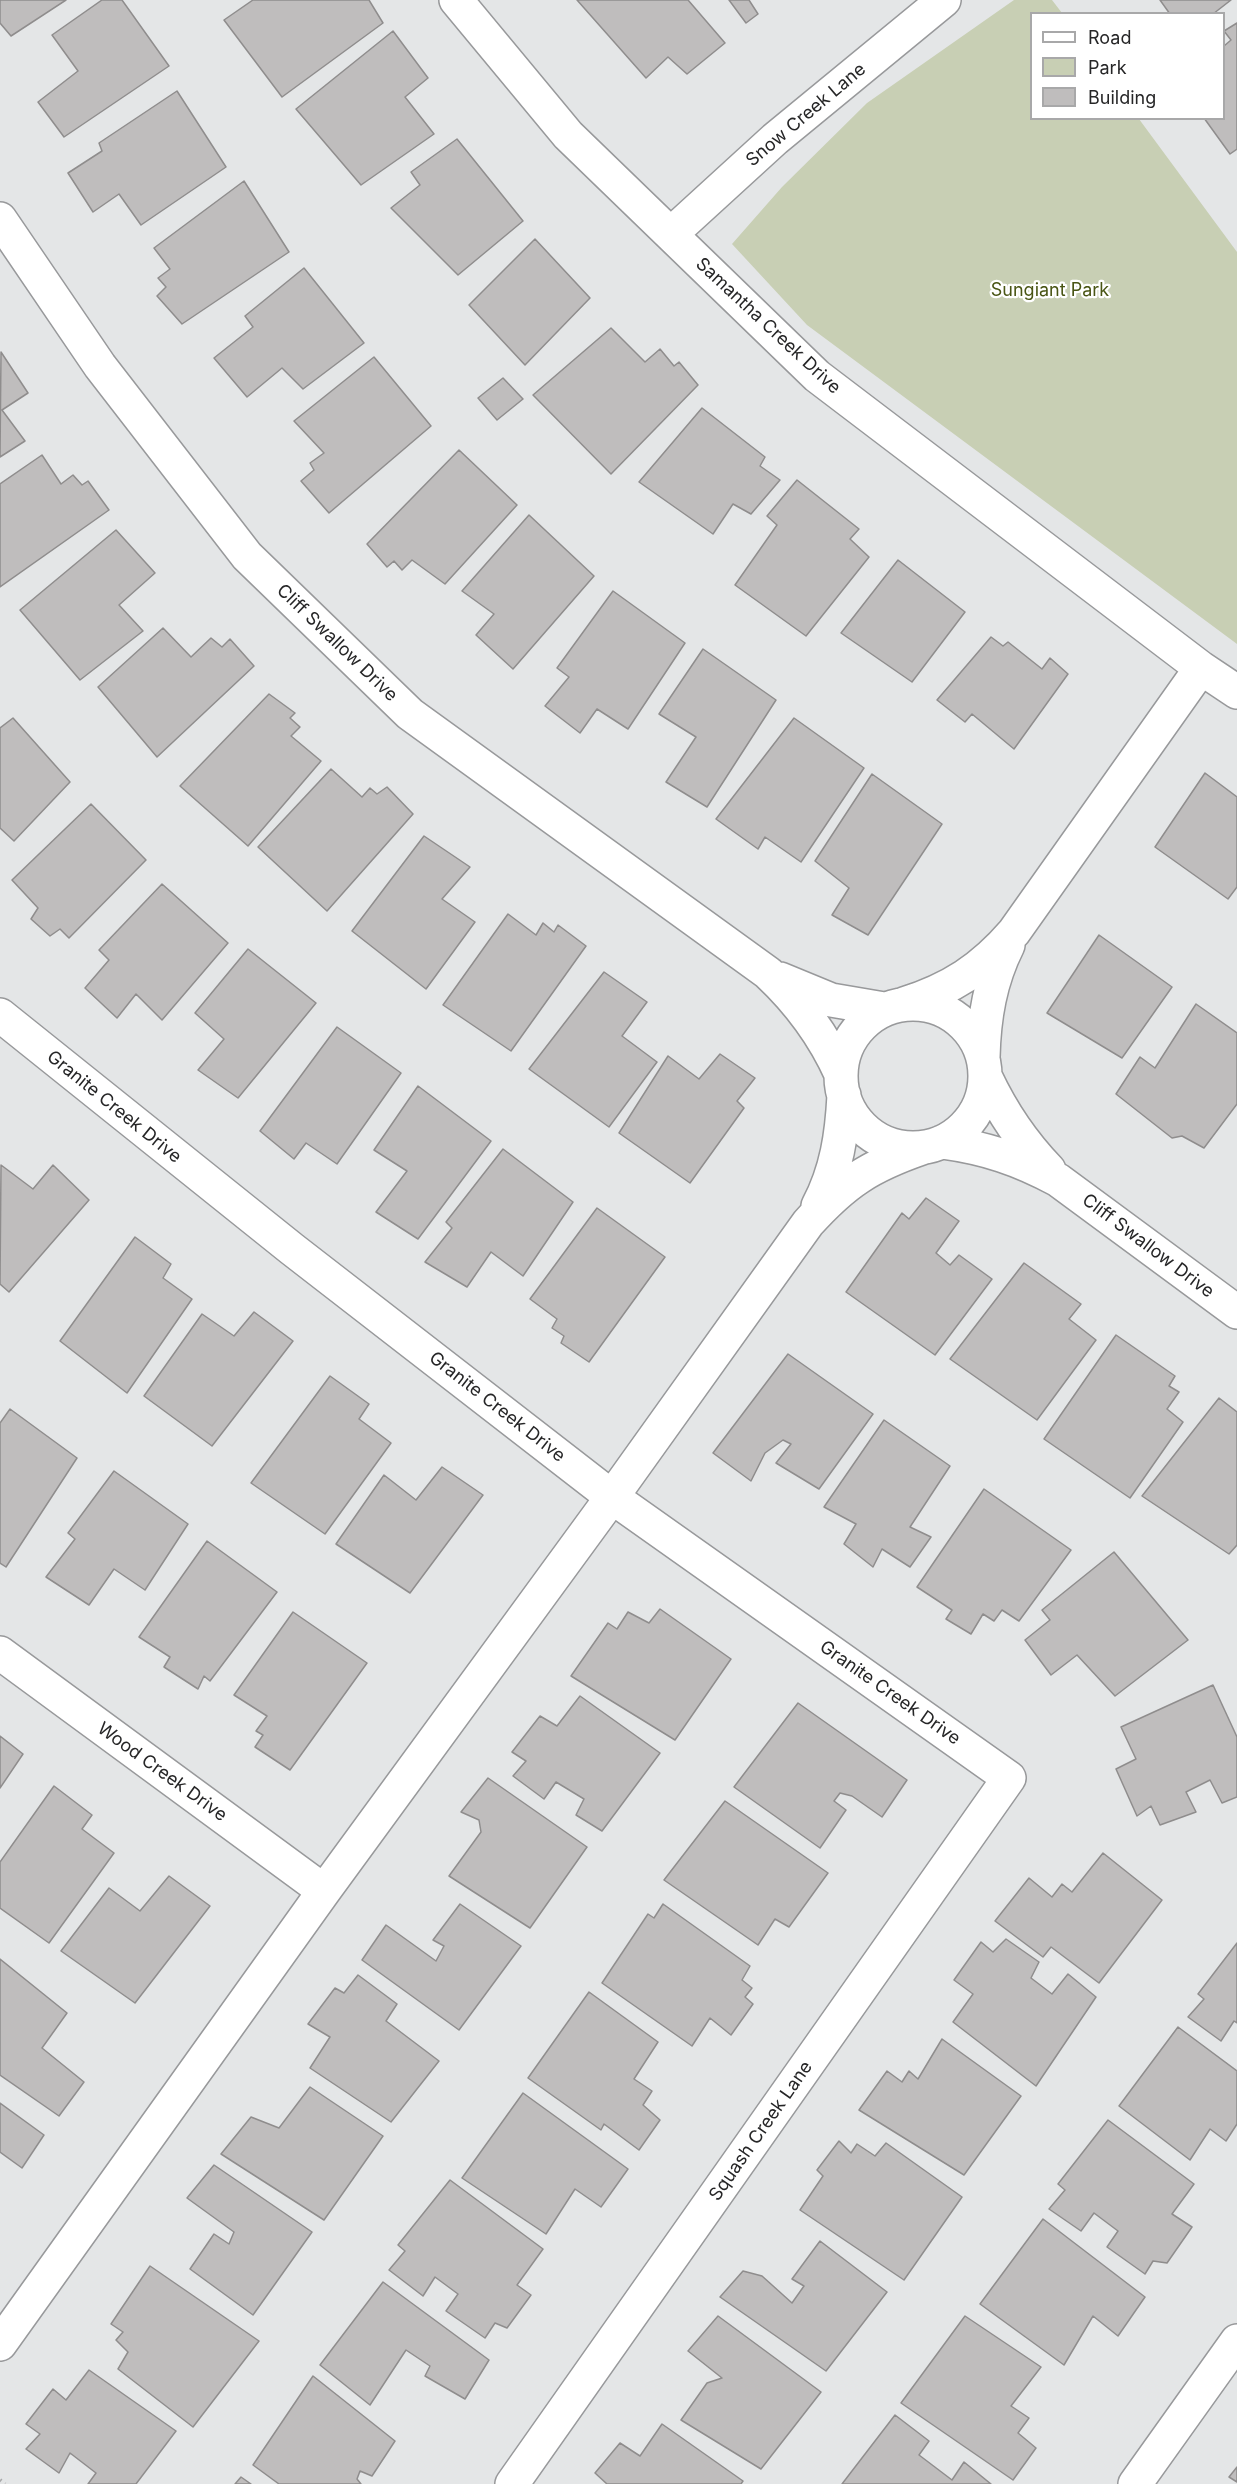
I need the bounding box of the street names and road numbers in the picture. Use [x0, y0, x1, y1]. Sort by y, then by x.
street label: Snow Creek Lane [742, 59, 870, 171]
street label: Samantha Creek Drive [691, 253, 845, 399]
street label: Cliff Swallow Drive [272, 580, 402, 706]
street label: Granite Creek Drive [42, 1046, 186, 1168]
street label: Cliff Swallow Drive [1078, 1189, 1218, 1303]
street label: Granite Creek Drive [425, 1347, 569, 1467]
street label: Granite Creek Drive [815, 1636, 965, 1750]
street label: Wood Creek Drive [93, 1718, 231, 1826]
street label: Squash Creek Lane [705, 2057, 817, 2205]

